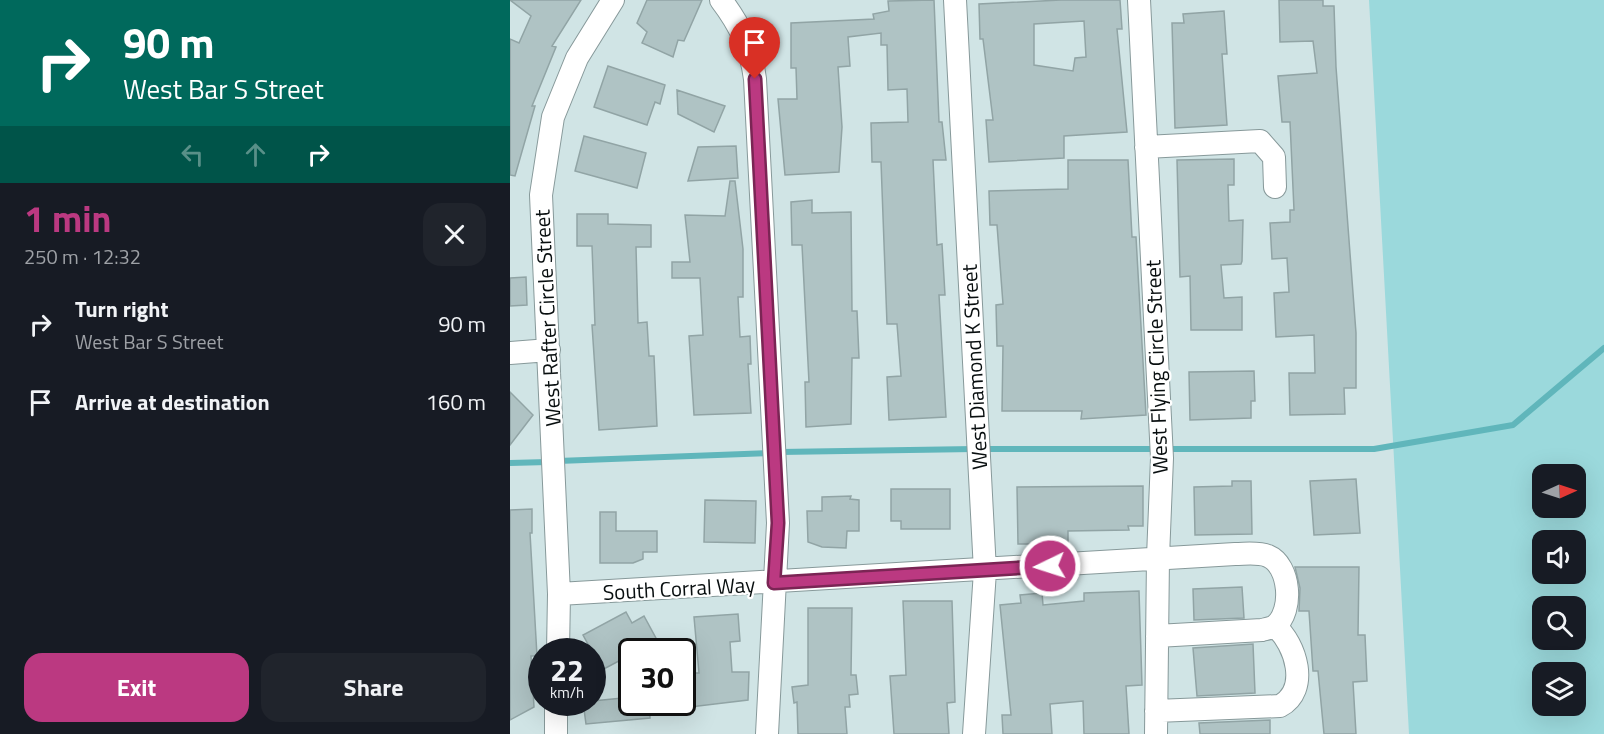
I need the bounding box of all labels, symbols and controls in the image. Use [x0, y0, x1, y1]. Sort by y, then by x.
text: 90 m [123, 10, 215, 74]
pin [729, 17, 780, 79]
icon: right [24, 24, 102, 102]
icon: arrive [738, 26, 771, 59]
text: West Bar S Street [123, 68, 324, 109]
icon: left [176, 138, 209, 171]
icon: ahead [239, 138, 272, 171]
icon: right [302, 138, 335, 171]
text: 1 min [24, 191, 111, 246]
button: close [423, 203, 486, 266]
street label: West Rafter Circle Street [525, 208, 569, 427]
text: 250 m · 12:32 [24, 241, 141, 272]
street label: West Flying Circle Street [1136, 259, 1176, 475]
street label: West Diamond K Street [953, 263, 995, 470]
text: Turn right [75, 292, 169, 326]
text: 90 m [438, 307, 486, 341]
icon: right [24, 308, 57, 341]
text: West Bar S Street [75, 326, 224, 357]
text: Arrive at destination [75, 385, 270, 419]
text: 160 m [426, 385, 486, 419]
icon: arrive [24, 386, 57, 419]
north arrow [1532, 464, 1586, 518]
map controls [1532, 464, 1586, 716]
button: sound [1532, 530, 1586, 584]
position arrow [1018, 534, 1082, 598]
street label: South Corral Way [602, 568, 756, 608]
button: search [1532, 596, 1586, 650]
speed limit sign: 30 [618, 638, 696, 716]
text: 22 [550, 647, 584, 693]
button: Exit [24, 653, 249, 722]
button: Share [261, 653, 486, 722]
button: layers [1532, 662, 1586, 716]
text: km/h [550, 681, 584, 704]

